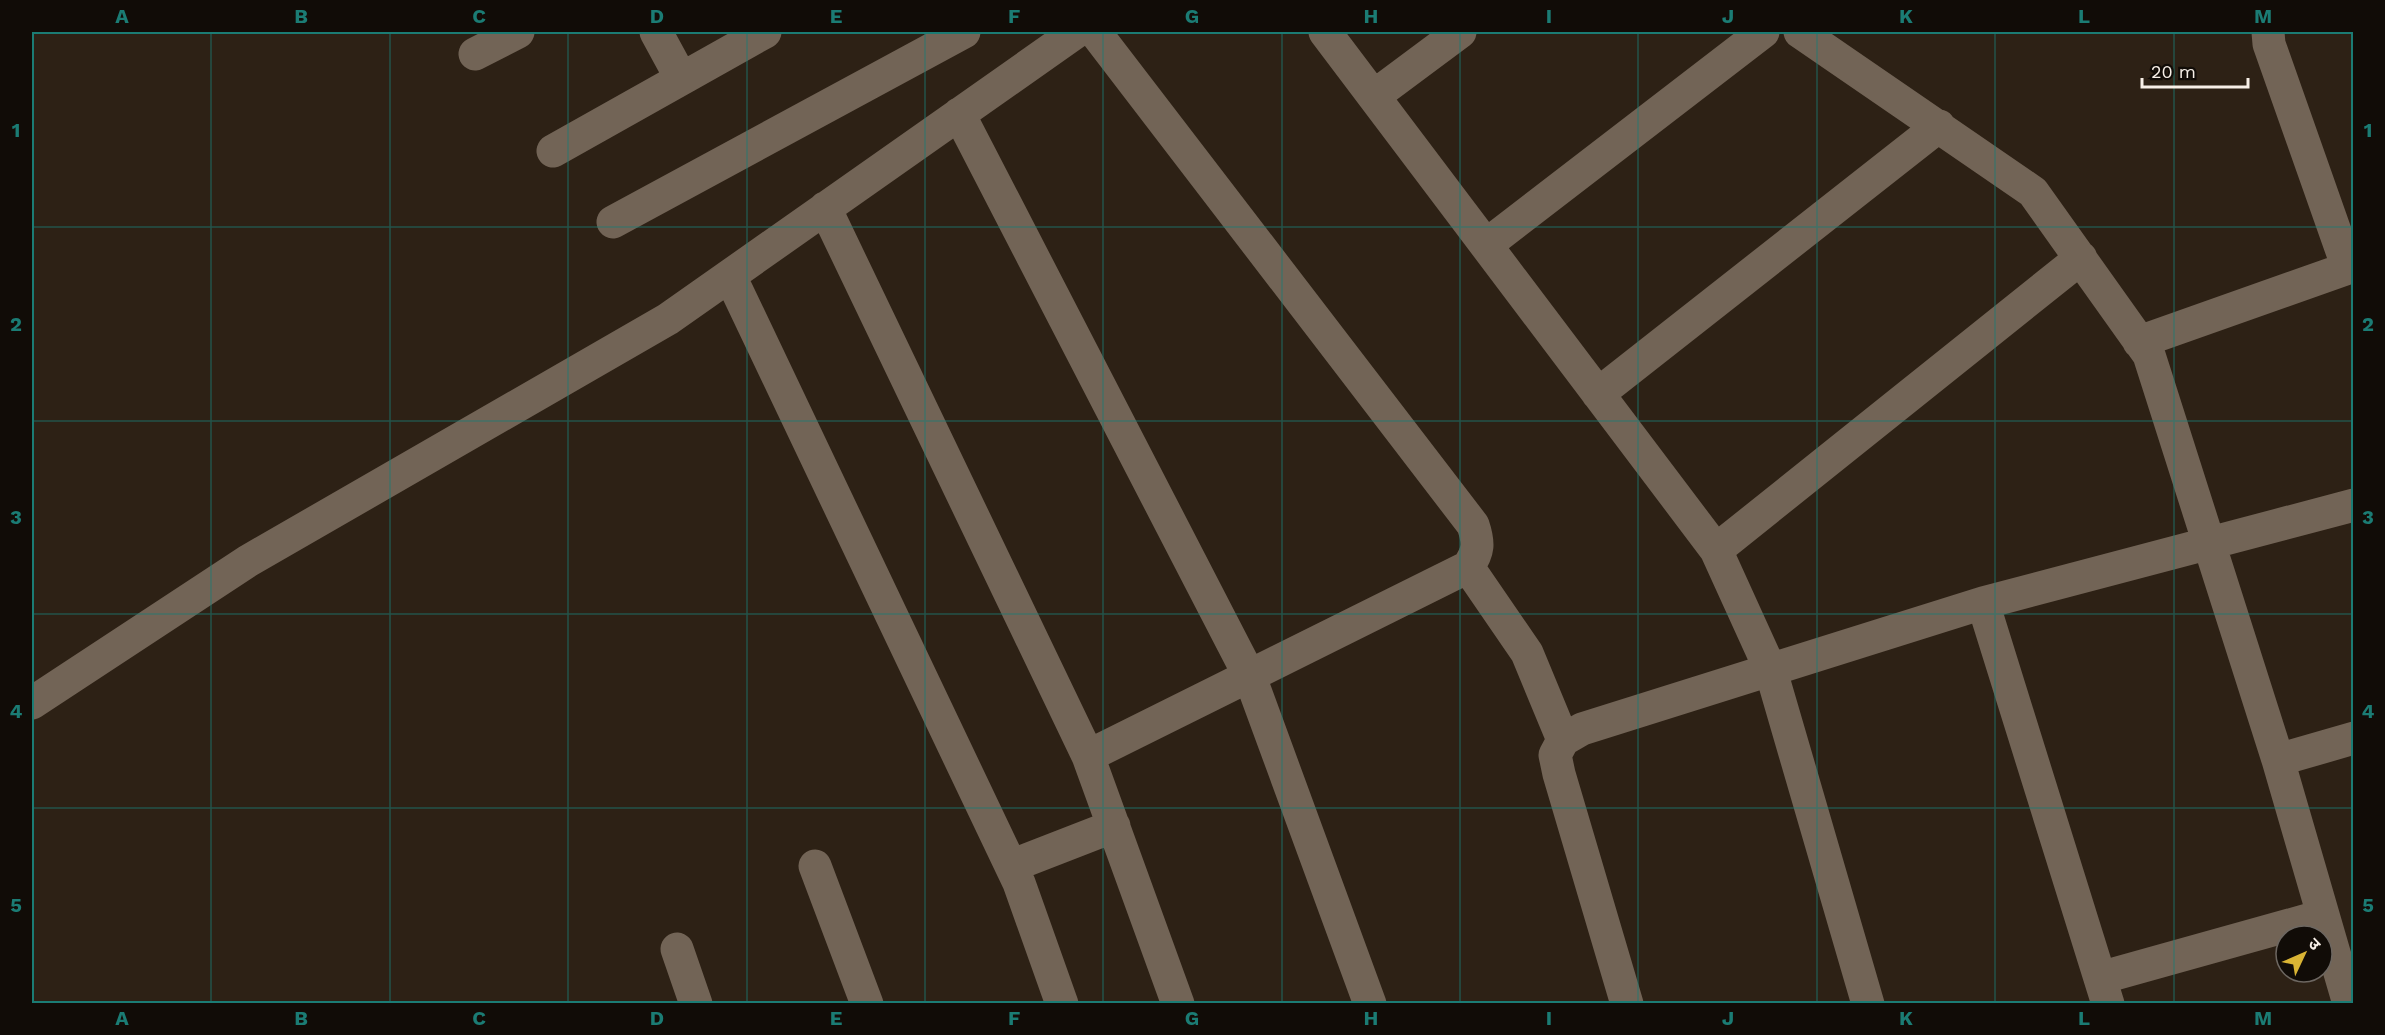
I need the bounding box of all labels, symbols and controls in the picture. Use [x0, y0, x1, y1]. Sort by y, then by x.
text: A [115, 4, 129, 28]
text: B [294, 4, 308, 28]
text: C [472, 4, 486, 28]
text: D [650, 4, 664, 28]
text: E [830, 4, 842, 28]
text: F [1008, 4, 1020, 28]
text: G [1185, 4, 1199, 28]
text: H [1364, 4, 1378, 28]
text: I [1546, 4, 1552, 28]
text: J [1722, 4, 1734, 28]
text: K [1899, 4, 1913, 28]
text: L [2078, 4, 2090, 28]
text: M [2254, 4, 2272, 28]
scale bar [2142, 51, 2248, 89]
text: 20 m [2151, 61, 2196, 82]
text: 1 [12, 118, 20, 142]
text: 1 [2364, 118, 2372, 142]
text: 2 [10, 312, 22, 336]
text: 2 [2362, 312, 2374, 336]
text: 3 [10, 505, 22, 529]
text: 3 [2362, 505, 2374, 529]
text: 4 [10, 699, 23, 723]
text: 4 [2362, 699, 2375, 723]
text: 5 [10, 893, 22, 917]
text: 5 [2362, 893, 2374, 917]
north arrow [2274, 924, 2334, 984]
text: उ [2304, 934, 2325, 954]
text: A [115, 1006, 129, 1030]
text: B [294, 1006, 308, 1030]
text: C [472, 1006, 486, 1030]
text: D [650, 1006, 664, 1030]
text: E [830, 1006, 842, 1030]
text: F [1008, 1006, 1020, 1030]
text: G [1185, 1006, 1199, 1030]
text: H [1364, 1006, 1378, 1030]
text: I [1546, 1006, 1552, 1030]
text: J [1722, 1006, 1734, 1030]
text: K [1899, 1006, 1913, 1030]
text: L [2078, 1006, 2090, 1030]
text: M [2254, 1006, 2272, 1030]

